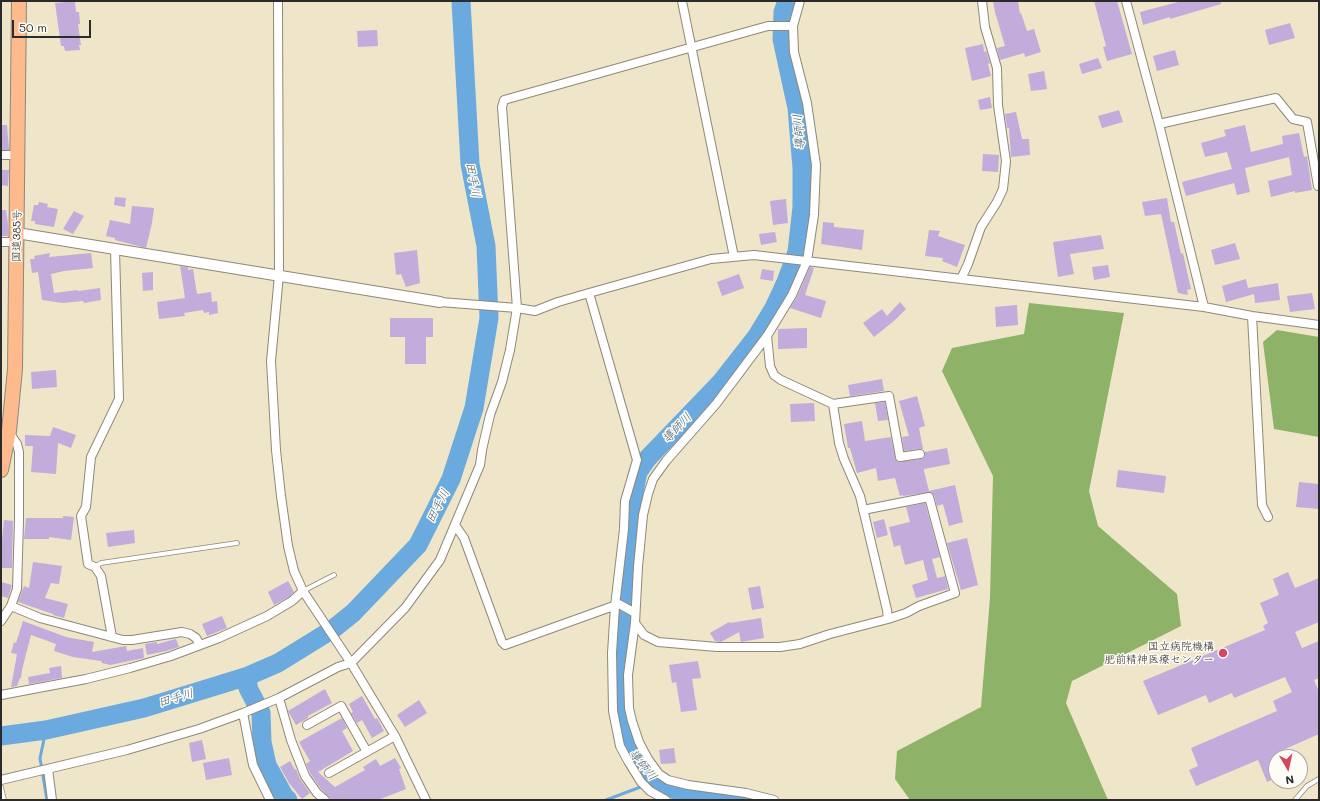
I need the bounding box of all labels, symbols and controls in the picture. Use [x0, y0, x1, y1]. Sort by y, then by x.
scale bar [14, 12, 93, 38]
text: 50 m [19, 19, 47, 35]
water label: 導師川 [790, 113, 808, 151]
water label: 田手川 [463, 161, 483, 199]
street label: 国道385号 [10, 210, 24, 262]
water label: 導師川 [659, 410, 695, 446]
water label: 田手川 [423, 487, 453, 525]
place label: 国立病院機構 肥前精神医療センター [1104, 640, 1214, 666]
marker: 国立病院機構 肥前精神医療センター [1217, 647, 1229, 659]
water label: 田手川 [157, 686, 195, 710]
water label: 導師川 [626, 746, 660, 784]
north arrow [1268, 749, 1308, 789]
text: N [1285, 772, 1295, 788]

